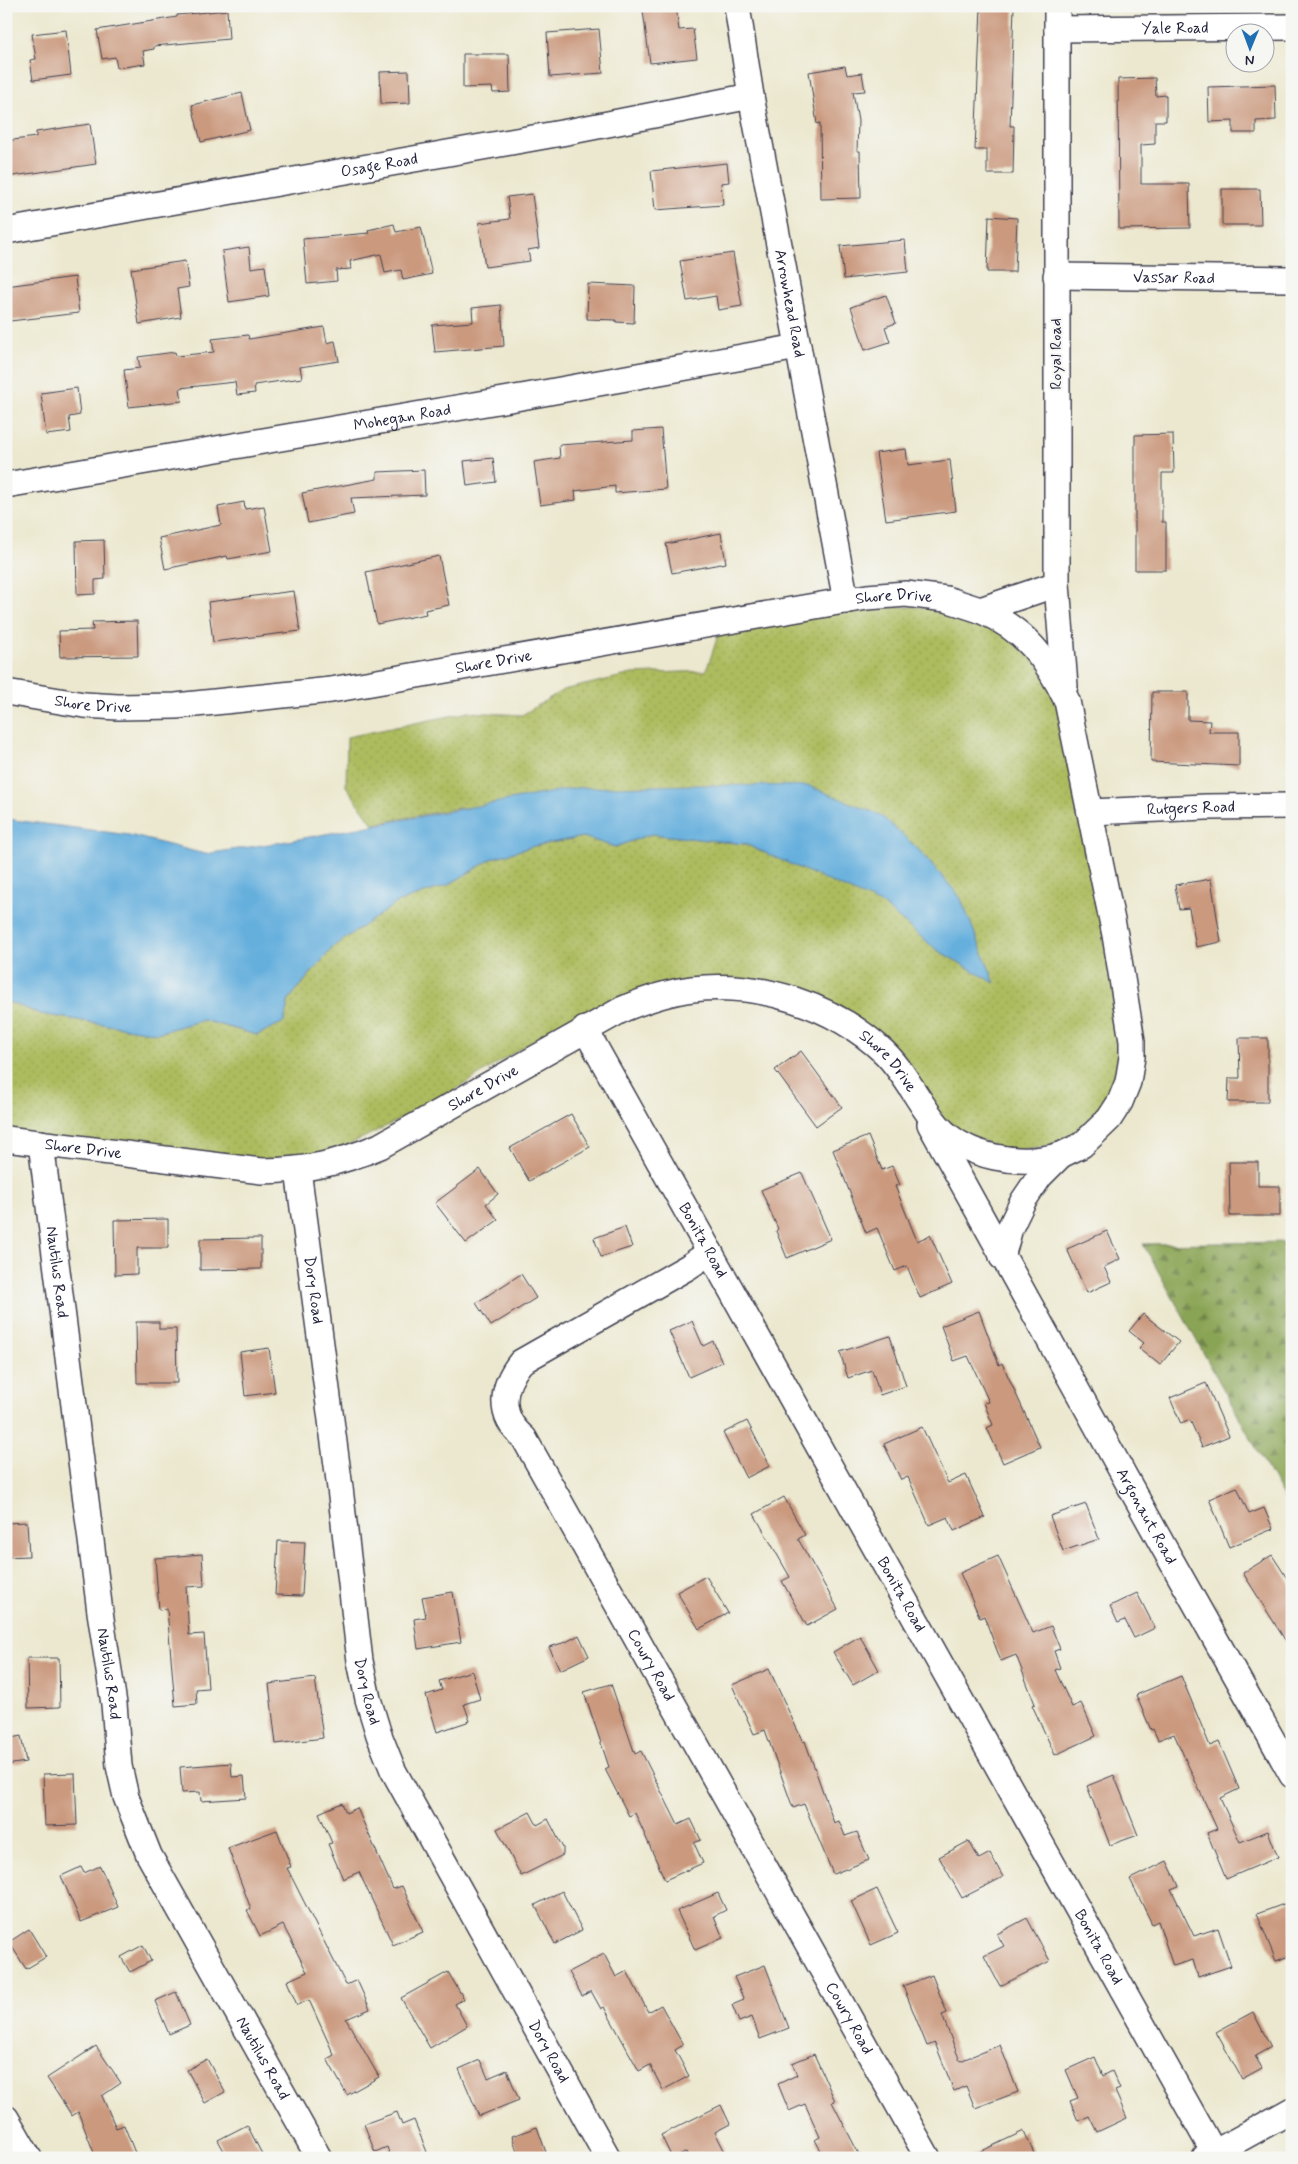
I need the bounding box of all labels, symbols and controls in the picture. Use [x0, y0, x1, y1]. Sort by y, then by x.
street label: Yale Road [1141, 17, 1209, 39]
north arrow [1226, 22, 1276, 72]
text: N [1245, 51, 1255, 69]
street label: Osage Road [339, 148, 420, 182]
street label: Arrowhead Road [770, 247, 810, 359]
street label: Vassar Road [1133, 266, 1215, 289]
street label: Royal Road [1046, 318, 1067, 390]
street label: Mohegan Road [352, 399, 453, 436]
street label: Shore Drive [854, 583, 934, 609]
street label: Shore Drive [454, 645, 534, 679]
street label: Shore Drive [53, 690, 132, 718]
street label: Rutgers Road [1146, 796, 1235, 820]
street label: Shore Drive [855, 1025, 922, 1096]
street label: Shore Drive [444, 1059, 523, 1116]
street label: Shore Drive [44, 1133, 124, 1164]
street label: Bonita Road [674, 1199, 733, 1281]
street label: Nautilus Road [41, 1225, 73, 1319]
street label: Dory Road [299, 1255, 329, 1325]
street label: Argonaut Road [1111, 1464, 1182, 1568]
street label: Bonita Road [872, 1553, 931, 1636]
street label: Cowry Road [623, 1625, 680, 1705]
street label: Nautilus Road [92, 1626, 126, 1720]
street label: Dory Road [349, 1656, 386, 1727]
street label: Bonita Road [1069, 1906, 1128, 1988]
street label: Cowry Road [821, 1978, 878, 2058]
street label: Nautilus Road [231, 2013, 295, 2103]
street label: Dory Road [523, 2017, 575, 2087]

